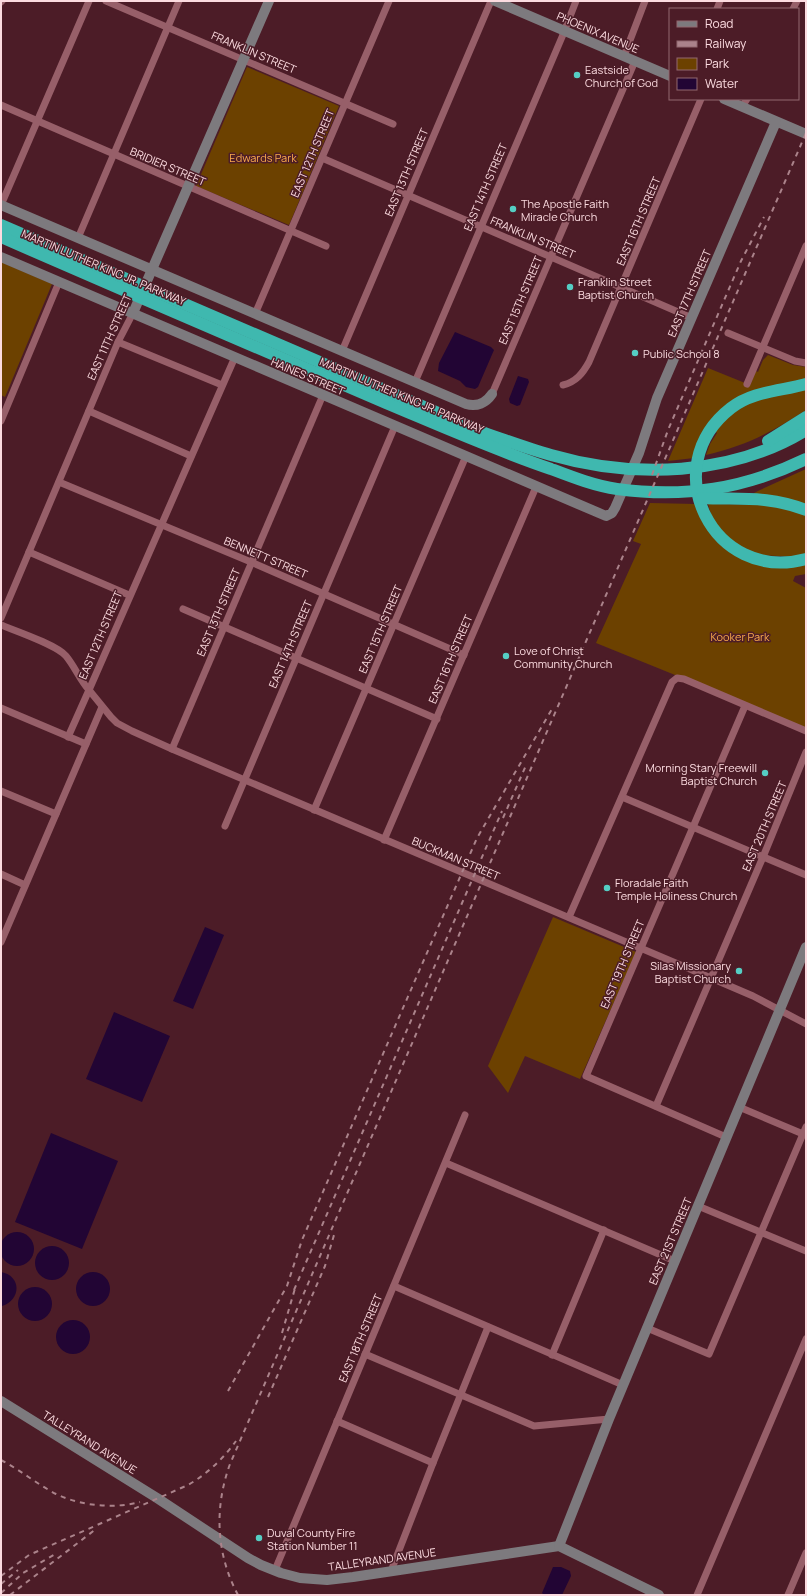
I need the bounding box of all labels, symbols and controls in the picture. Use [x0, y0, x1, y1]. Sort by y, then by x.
street label: PHOENIX AVENUE [555, 8, 641, 56]
legend [669, 8, 799, 100]
text: Road [705, 15, 733, 32]
street label: FRANKLIN STREET [209, 27, 299, 77]
text: Railway [705, 35, 747, 52]
text: Park [705, 55, 730, 72]
place label: Eastside Church of God [585, 62, 658, 90]
marker: Eastside Church of God [572, 70, 582, 80]
text: Water [705, 75, 739, 92]
street label: EAST 12TH STREET [287, 106, 338, 199]
street label: EAST 13TH STREET [381, 125, 431, 218]
street label: EAST 14TH STREET [460, 140, 510, 233]
street label: BRIDIER STREET [128, 143, 209, 189]
park label: Edwards Park [229, 150, 297, 165]
street label: EAST 16TH STREET [613, 174, 664, 268]
place label: The Apostle Faith Miracle Church [521, 196, 609, 224]
marker: The Apostle Faith Miracle Church [508, 204, 518, 214]
street label: FRANKLIN STREET [488, 212, 578, 262]
street label: MARTIN LUTHER KING JR. PARKWAY [20, 226, 189, 309]
street label: EAST 17TH STREET [664, 247, 714, 339]
street label: EAST 15TH STREET [495, 253, 546, 346]
place label: Franklin Street Baptist Church [578, 274, 654, 302]
marker: Franklin Street Baptist Church [565, 282, 575, 292]
street label: EAST 11TH STREET [83, 291, 135, 382]
place label: Public School 8 [643, 346, 720, 361]
marker: Public School 8 [630, 348, 640, 358]
street label: HAINES STREET [269, 354, 348, 398]
street label: MARTIN LUTHER KING JR. PARKWAY [318, 354, 487, 437]
street label: BENNETT STREET [222, 533, 310, 582]
street label: EAST 13TH STREET [193, 565, 243, 658]
street label: EAST 15TH STREET [355, 582, 406, 675]
street label: EAST 12TH STREET [75, 588, 126, 681]
street label: EAST 14TH STREET [265, 597, 315, 690]
street label: EAST 16TH STREET [425, 612, 476, 706]
park label: Kooker Park [711, 629, 770, 644]
place label: Love of Christ Community Church [514, 643, 612, 671]
marker: Love of Christ Community Church [501, 651, 511, 661]
place label: Morning Stary Freewill Baptist Church [646, 760, 757, 788]
marker: Morning Stary Freewill Baptist Church [760, 768, 770, 778]
street label: EAST 20TH STREET [738, 778, 790, 874]
street label: BUCKMAN STREET [410, 833, 503, 883]
place label: Floradale Faith Temple Holiness Church [615, 875, 737, 903]
marker: Floradale Faith Temple Holiness Church [602, 883, 612, 893]
street label: EAST 19TH STREET [597, 917, 648, 1011]
place label: Silas Missionary Baptist Church [650, 958, 731, 986]
marker: Silas Missionary Baptist Church [734, 966, 744, 976]
street label: EAST 21ST STREET [645, 1195, 695, 1287]
street label: EAST 18TH STREET [335, 1291, 386, 1384]
street label: TALLEYRAND AVENUE [40, 1407, 140, 1477]
place label: Duval County Fire Station Number 11 [267, 1525, 358, 1553]
marker: Duval County Fire Station Number 11 [254, 1533, 264, 1543]
street label: TALLEYRAND AVENUE [327, 1544, 437, 1574]

